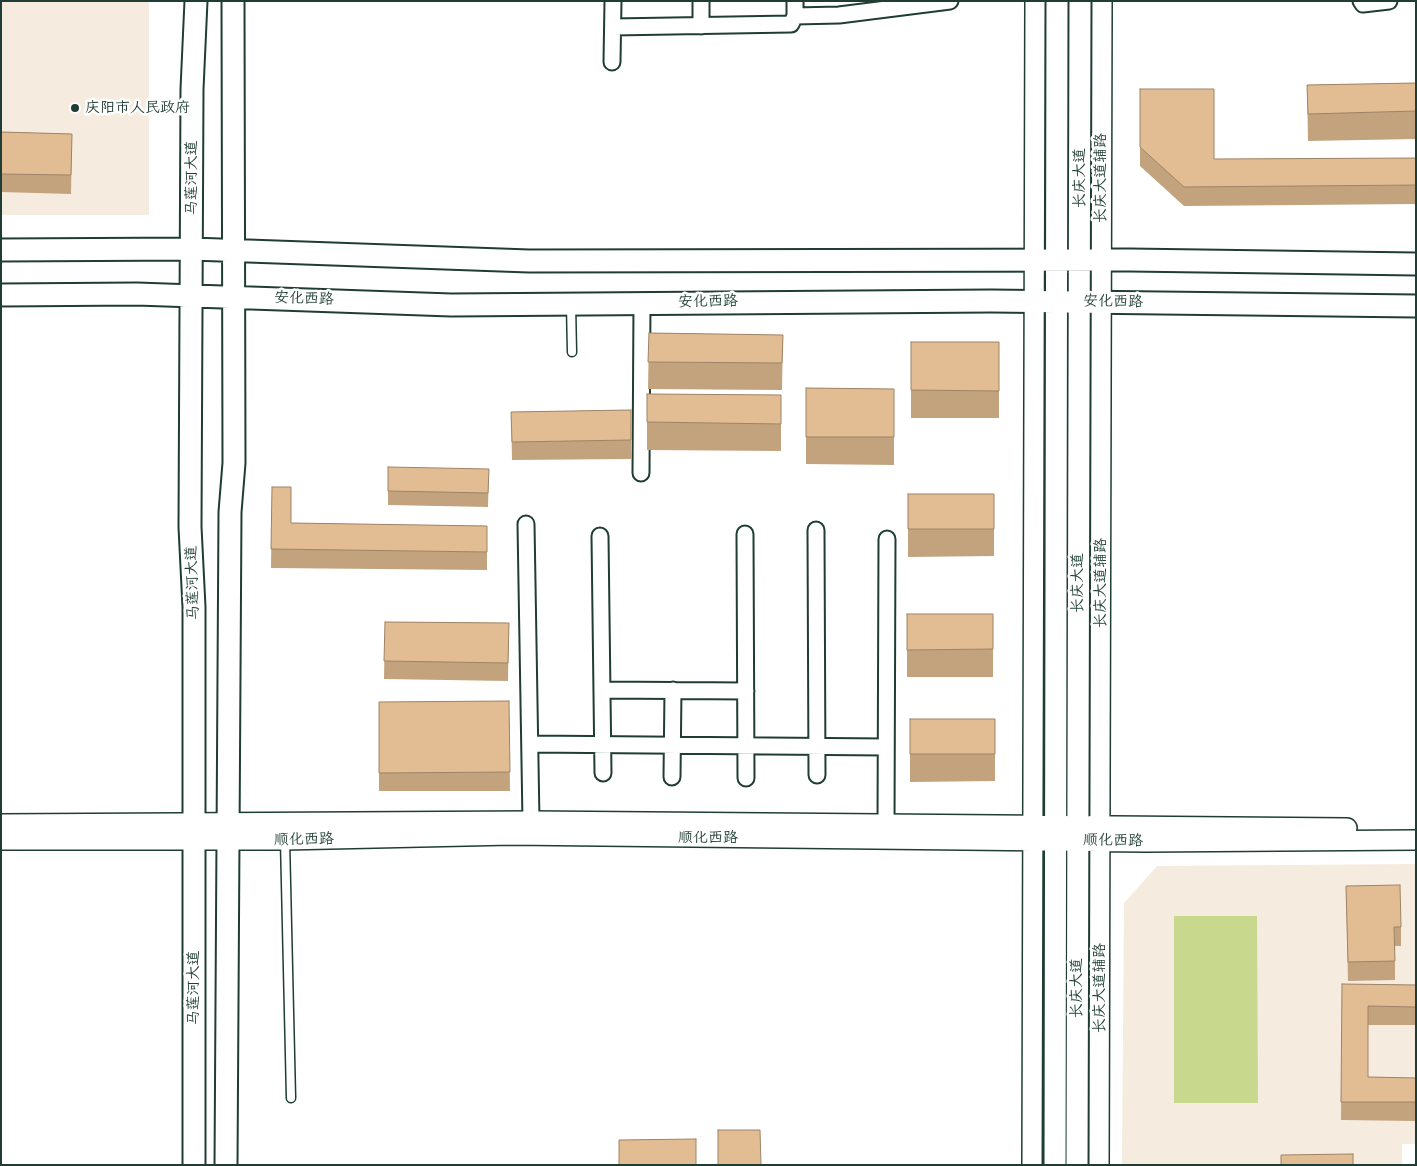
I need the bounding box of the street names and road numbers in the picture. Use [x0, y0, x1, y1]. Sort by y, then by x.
street label: 长庆大道辅路 [1092, 133, 1110, 223]
street label: 马莲河大道 [183, 141, 201, 215]
street label: 长庆大道 [1071, 148, 1089, 208]
street label: 安化西路 [274, 289, 334, 309]
street label: 安化西路 [678, 292, 738, 312]
street label: 安化西路 [1083, 292, 1143, 312]
street label: 长庆大道辅路 [1092, 538, 1110, 628]
street label: 马莲河大道 [183, 545, 203, 621]
street label: 长庆大道 [1069, 553, 1087, 613]
street label: 顺化西路 [678, 829, 738, 847]
street label: 顺化西路 [274, 830, 334, 850]
street label: 顺化西路 [1083, 831, 1143, 851]
street label: 长庆大道辅路 [1091, 943, 1109, 1033]
street label: 马莲河大道 [185, 951, 203, 1025]
street label: 长庆大道 [1068, 958, 1086, 1018]

